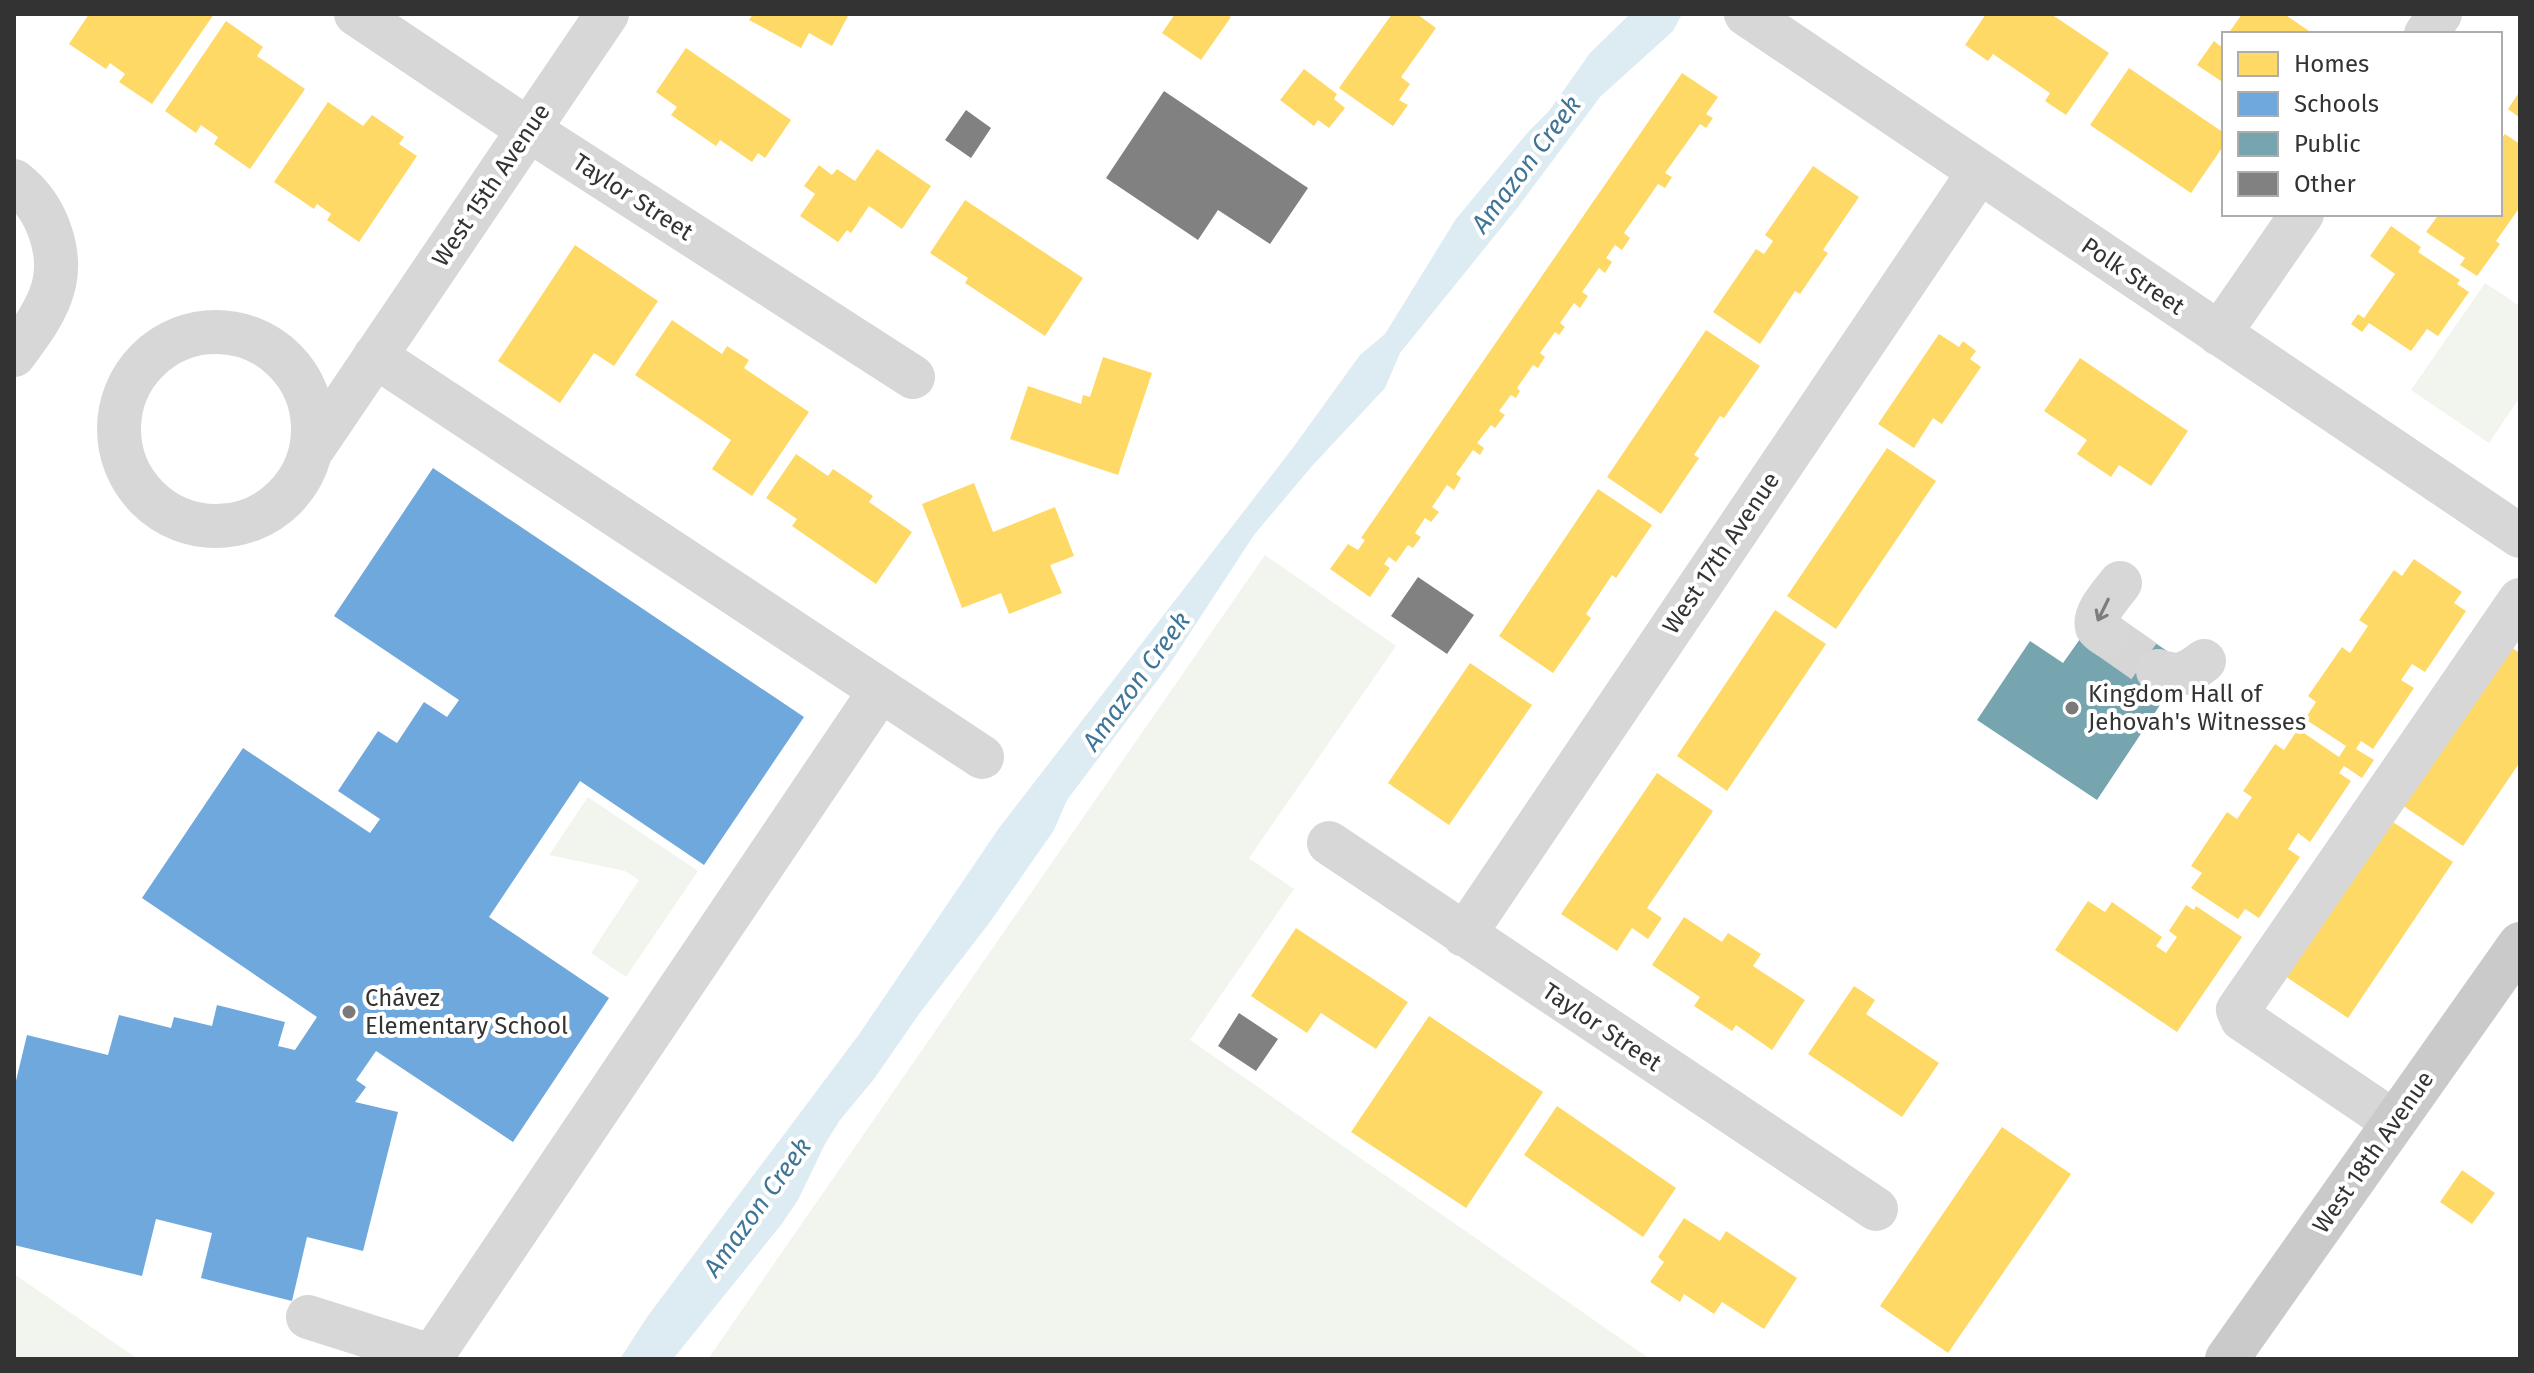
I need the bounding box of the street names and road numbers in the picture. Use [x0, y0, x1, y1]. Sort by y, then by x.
street label: West 15th Avenue [426, 98, 556, 272]
street label: Taylor Street [568, 148, 699, 246]
street label: Polk Street [2076, 231, 2190, 321]
street label: West 17th Avenue [1657, 467, 1785, 639]
street label: Taylor Street [1537, 977, 1667, 1077]
street label: West 18th Avenue [2307, 1066, 2439, 1238]

